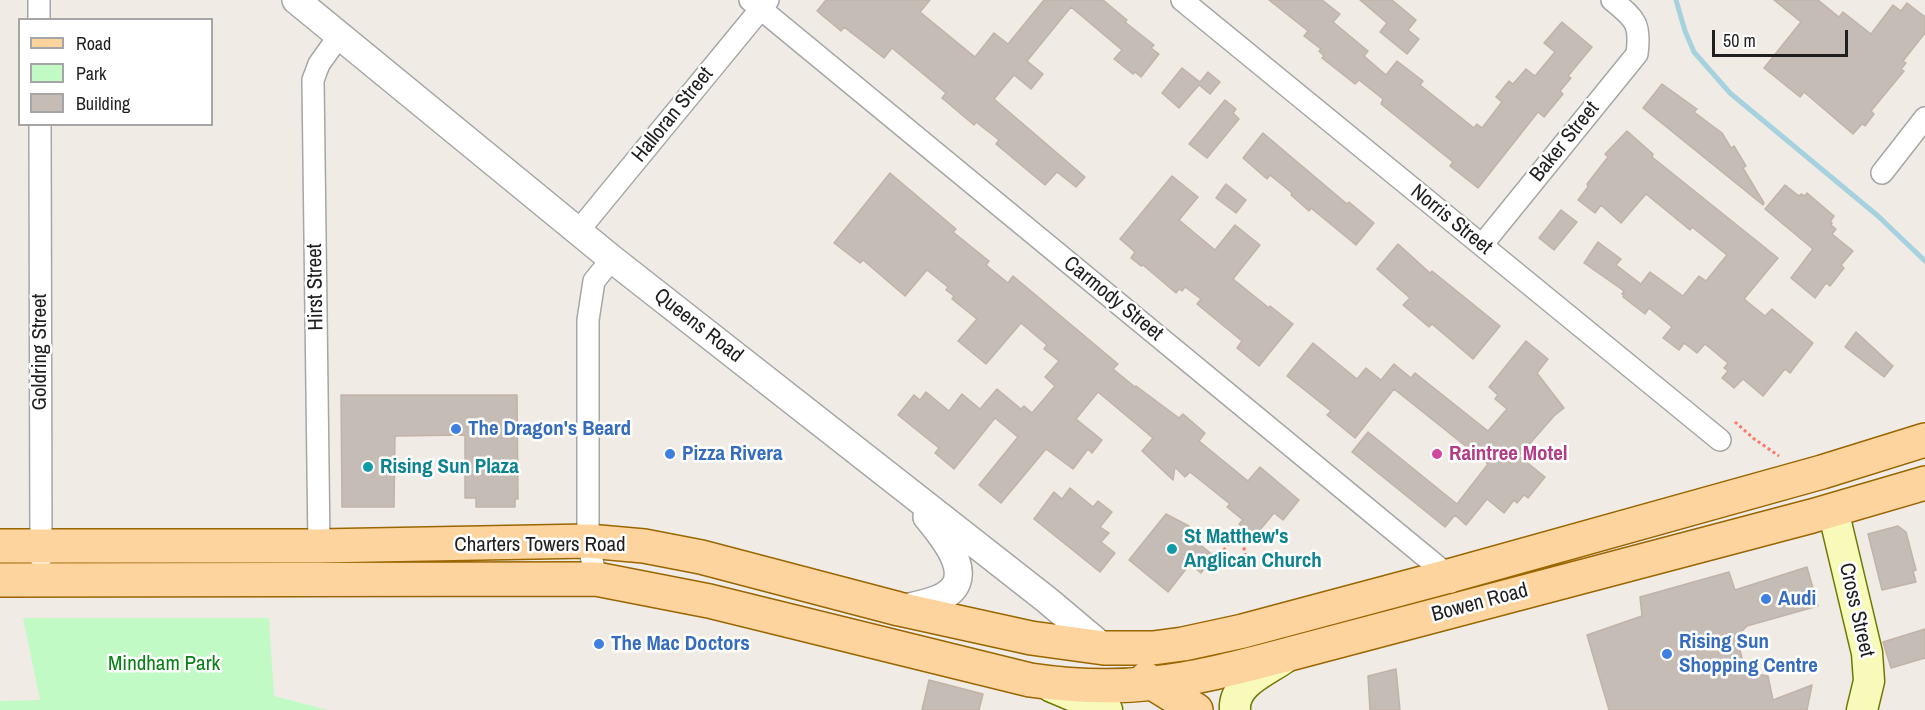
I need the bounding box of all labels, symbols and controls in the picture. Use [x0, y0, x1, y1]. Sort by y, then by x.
legend [18, 18, 213, 126]
scale bar [1715, 18, 1852, 56]
text: 50 m [1723, 28, 1756, 53]
text: Road [76, 31, 111, 56]
text: Park [76, 61, 106, 86]
street label: Halloran Street [627, 62, 719, 168]
text: Building [76, 91, 130, 116]
street label: Baker Street [1525, 97, 1605, 187]
street label: Norris Street [1405, 179, 1497, 261]
street label: Hirst Street [303, 243, 329, 331]
street label: Carmody Street [1058, 251, 1168, 347]
street label: Queens Road [648, 283, 748, 369]
street label: Goldring Street [27, 294, 53, 410]
place label: The Dragon's Beard [468, 416, 631, 442]
marker: The Dragon's Beard [449, 422, 463, 436]
place label: Pizza Rivera [682, 441, 783, 467]
place label: Raintree Motel [1449, 441, 1568, 467]
marker: Pizza Rivera [663, 447, 677, 461]
marker: Raintree Motel [1430, 447, 1444, 461]
place label: Rising Sun Plaza [380, 454, 519, 480]
marker: Rising Sun Plaza [361, 460, 375, 474]
place label: St Matthew's Anglican Church [1184, 524, 1322, 574]
street label: Charters Towers Road [454, 532, 626, 558]
marker: St Matthew's Anglican Church [1165, 542, 1179, 556]
street label: Cross Street [1833, 561, 1879, 659]
street label: Bowen Road [1429, 578, 1531, 628]
place label: Audi [1778, 586, 1816, 612]
marker: Audi [1759, 592, 1773, 606]
place label: Rising Sun Shopping Centre [1679, 629, 1818, 679]
place label: The Mac Doctors [611, 631, 750, 657]
marker: The Mac Doctors [592, 637, 606, 651]
marker: Rising Sun Shopping Centre [1660, 647, 1674, 661]
park label: Mindham Park [108, 651, 220, 677]

